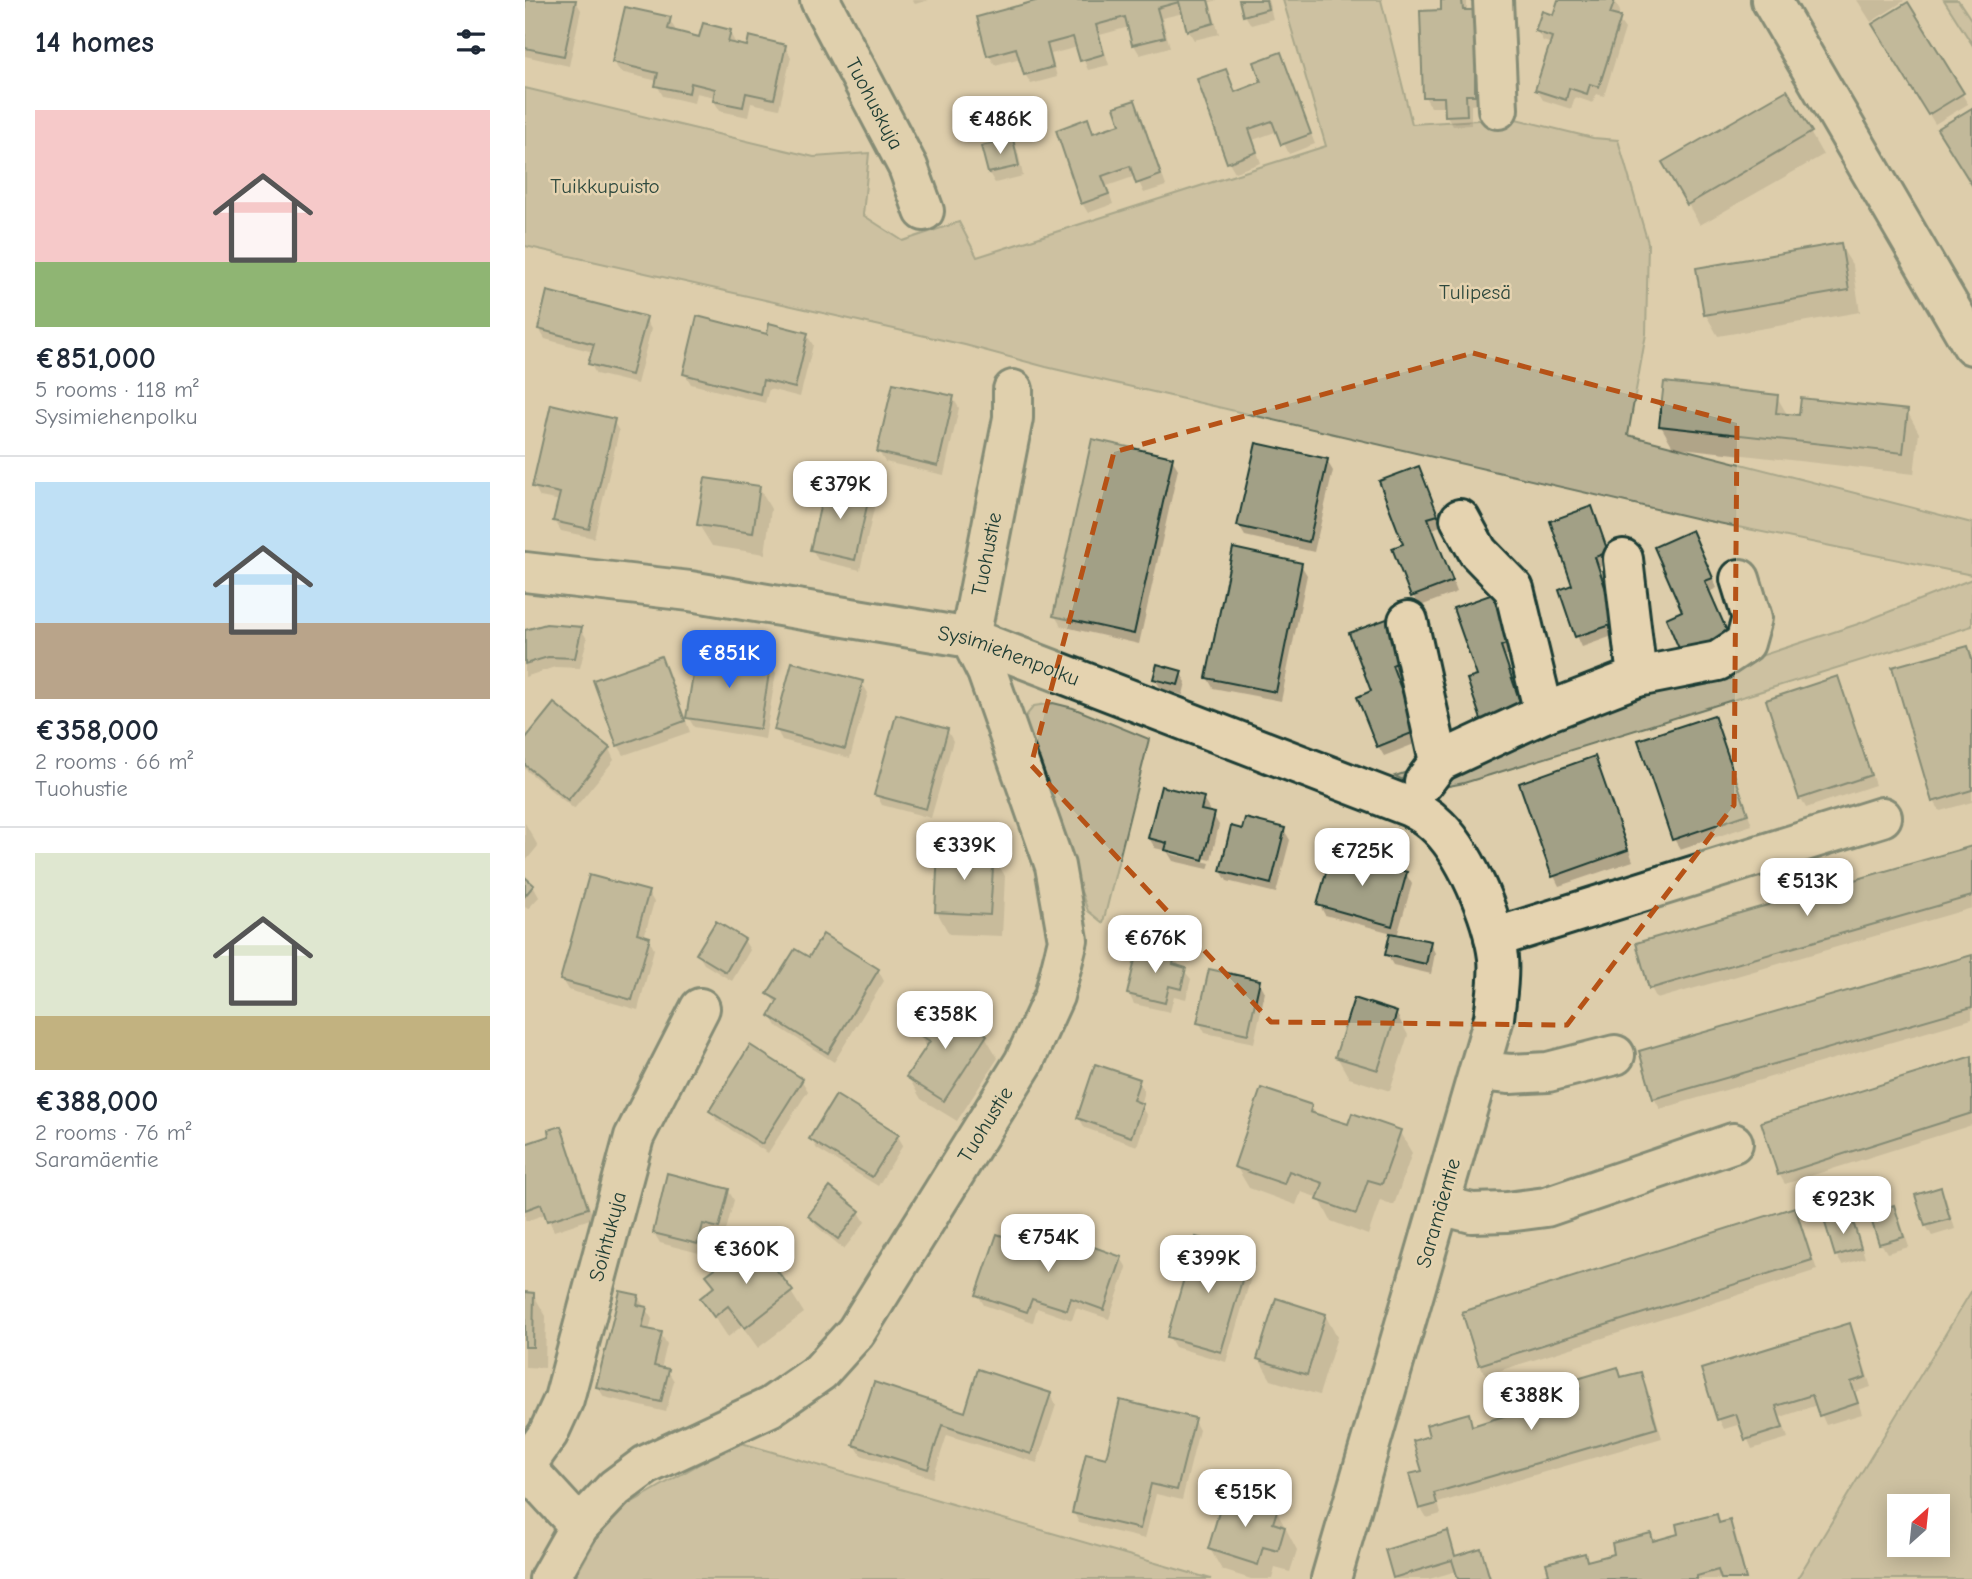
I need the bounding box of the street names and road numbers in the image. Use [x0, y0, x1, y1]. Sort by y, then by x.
street label: Tuohuskuja [841, 54, 909, 153]
street label: Tuohustie [966, 510, 1006, 598]
street label: Sysimiehenpolku [936, 621, 1083, 691]
street label: Tuohustie [953, 1082, 1018, 1167]
street label: Saramäentie [1411, 1155, 1465, 1271]
street label: Soihtukuja [584, 1189, 631, 1284]

